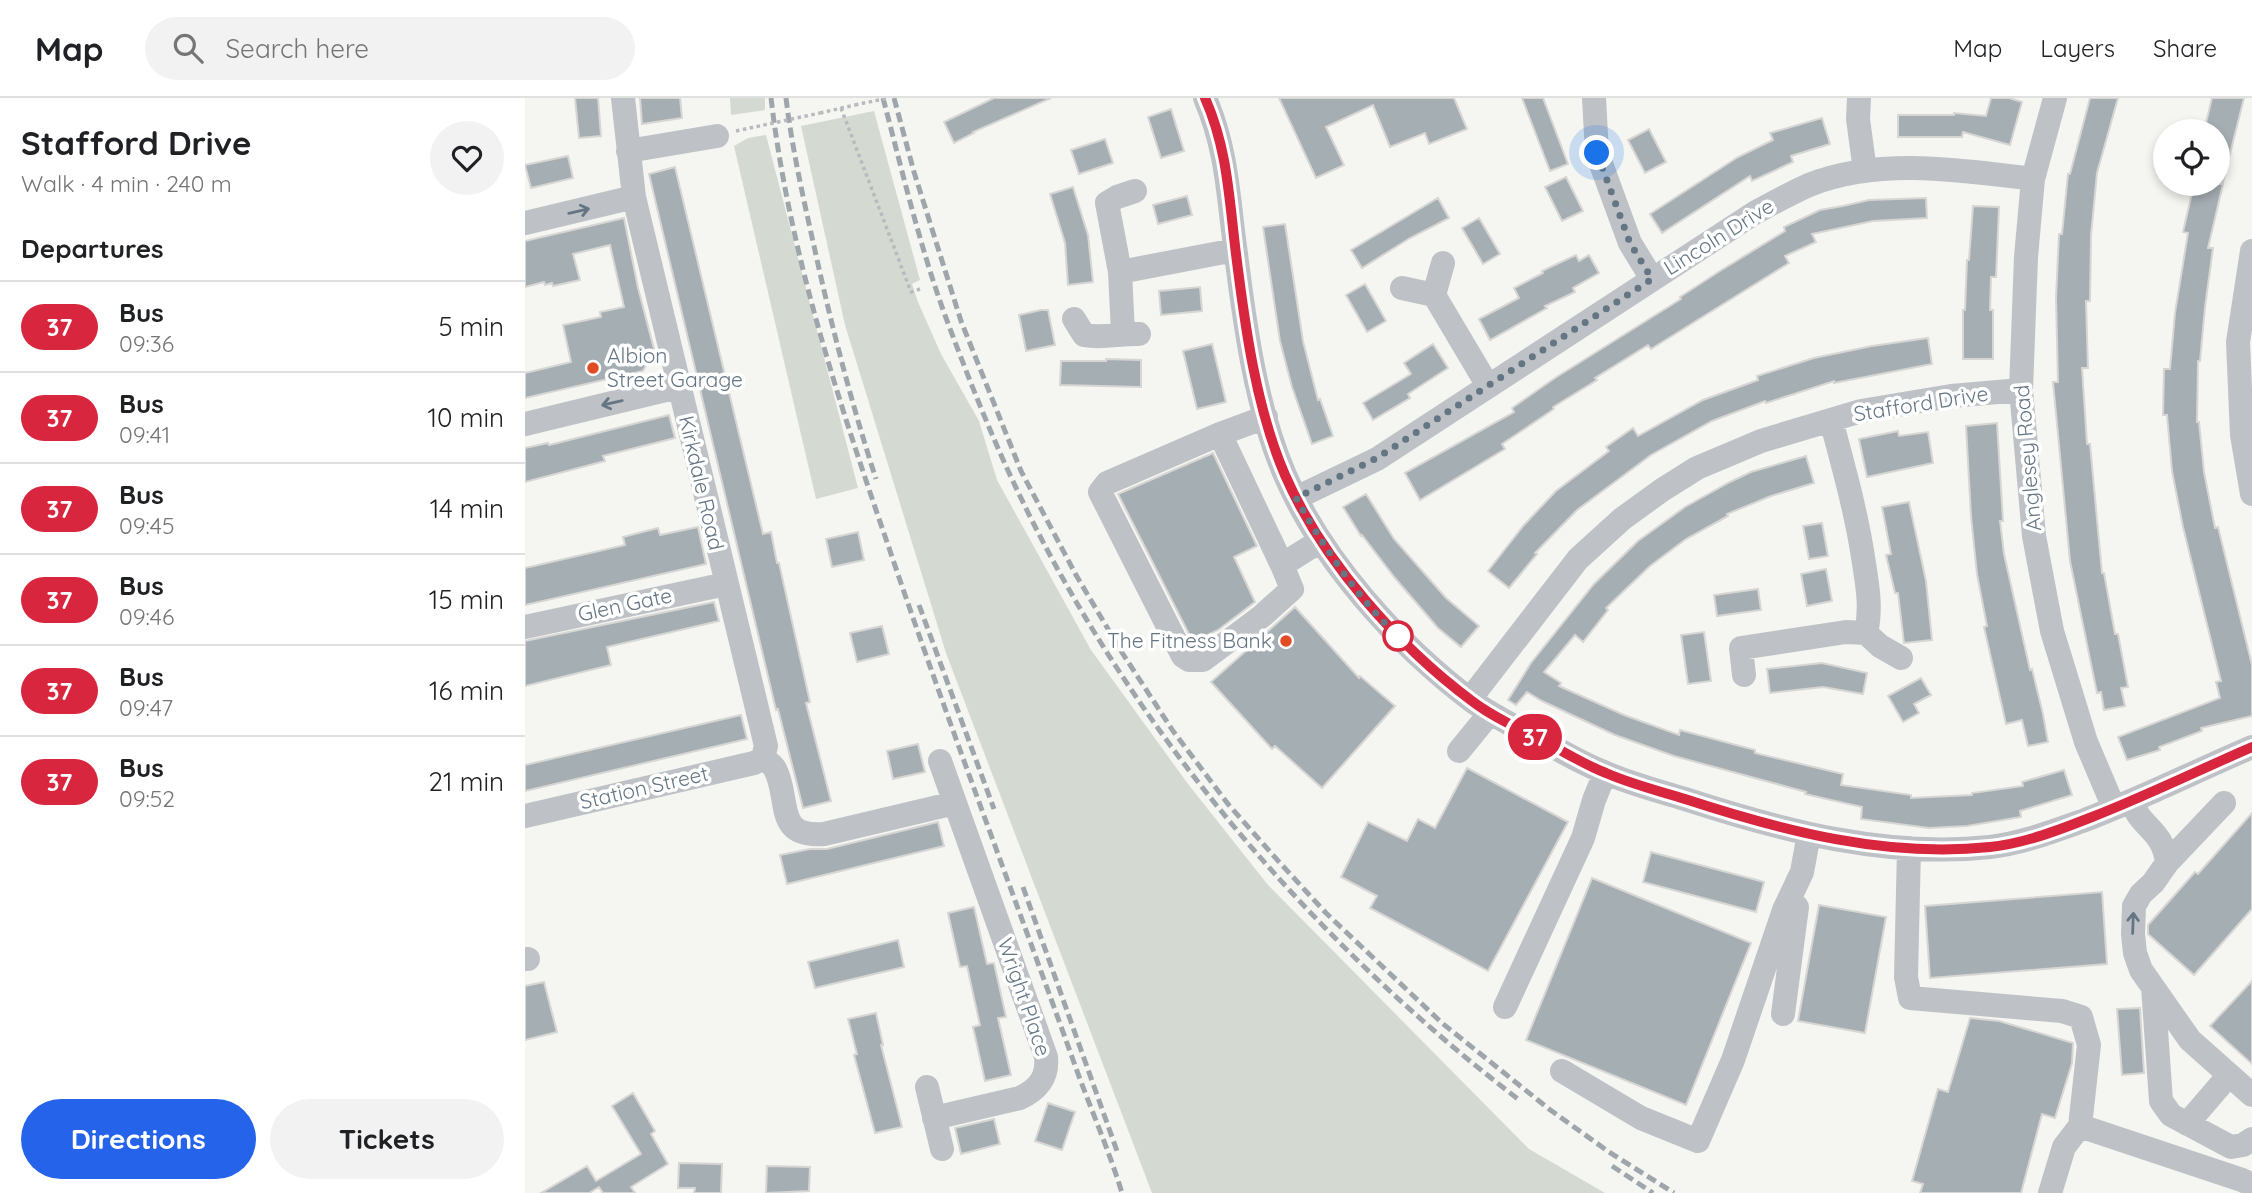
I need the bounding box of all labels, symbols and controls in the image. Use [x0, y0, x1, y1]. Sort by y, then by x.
search box [145, 17, 635, 80]
text: Map [35, 28, 103, 69]
icon: search [169, 29, 207, 67]
text: Search here [225, 32, 369, 65]
text: Map [1953, 33, 2002, 63]
text: Layers [2040, 33, 2115, 63]
text: Share [2153, 33, 2217, 63]
map controls [2153, 119, 2230, 196]
button: locate [2153, 119, 2230, 196]
button: heart [430, 121, 504, 195]
text: Stafford Drive [21, 122, 251, 163]
your location [1579, 135, 1614, 170]
text: Walk · 4 min · 240 m [21, 169, 232, 198]
street label: Lincoln Drive [1659, 192, 1778, 280]
one-way arrow [568, 203, 590, 216]
text: Departures [21, 232, 164, 265]
text: Bus [119, 296, 164, 329]
text: 5 min [438, 310, 504, 343]
text: 37 [46, 312, 73, 342]
text: 09:36 [119, 329, 174, 358]
place label: Albion Street Garage [607, 342, 743, 392]
marker: Albion Street Garage [585, 360, 601, 376]
street label: Stafford Drive [1852, 380, 1990, 426]
street label: Anglesey Road [2008, 384, 2046, 532]
text: Bus [119, 387, 164, 420]
one-way arrow [601, 397, 624, 410]
text: 10 min [428, 401, 504, 434]
text: 37 [46, 403, 73, 433]
street label: Kirkdale Road [674, 413, 730, 553]
text: 09:41 [119, 420, 170, 449]
text: Bus [119, 478, 164, 511]
text: 14 min [430, 492, 504, 525]
text: 37 [46, 494, 73, 524]
text: 09:45 [119, 511, 175, 540]
text: Bus [119, 569, 164, 602]
street label: Glen Gate [575, 581, 674, 627]
text: 15 min [429, 583, 504, 616]
text: 37 [46, 585, 73, 615]
text: 09:46 [119, 602, 174, 631]
unlabelled marker [1383, 621, 1413, 651]
place label: The Fitness Bank [1107, 627, 1272, 653]
marker: The Fitness Bank [1278, 633, 1294, 649]
text: Bus [119, 660, 164, 693]
text: 16 min [429, 674, 504, 707]
text: 37 [46, 676, 73, 706]
text: 09:47 [119, 693, 173, 722]
line badge: 37 [1503, 714, 1567, 760]
text: 37 [1522, 722, 1548, 752]
text: Bus [119, 751, 164, 784]
street label: Station Street [577, 760, 711, 814]
text: 21 min [429, 765, 504, 798]
text: 37 [46, 767, 73, 797]
text: 09:52 [119, 784, 175, 813]
one-way arrow [2127, 912, 2140, 935]
street label: Wright Place [993, 934, 1057, 1059]
button: Directions [21, 1099, 256, 1179]
button: Tickets [270, 1099, 504, 1179]

